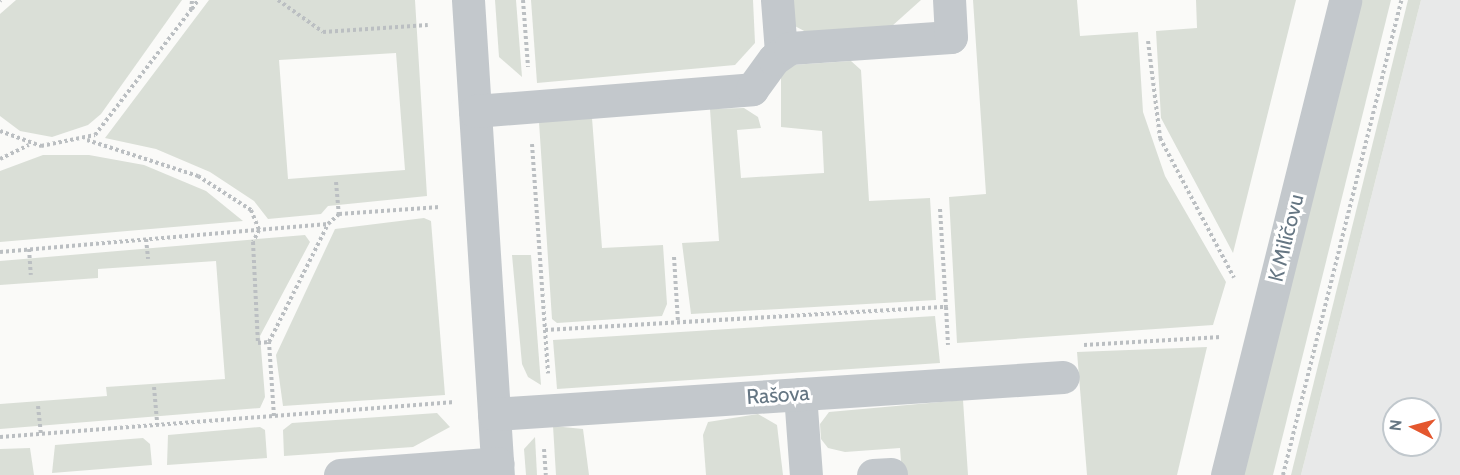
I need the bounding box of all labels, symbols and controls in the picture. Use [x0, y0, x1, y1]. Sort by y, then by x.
street label: K Milíčovu [1263, 192, 1309, 284]
street label: Rašova [746, 380, 810, 410]
north arrow [1382, 397, 1442, 457]
text: N [1386, 419, 1406, 432]

